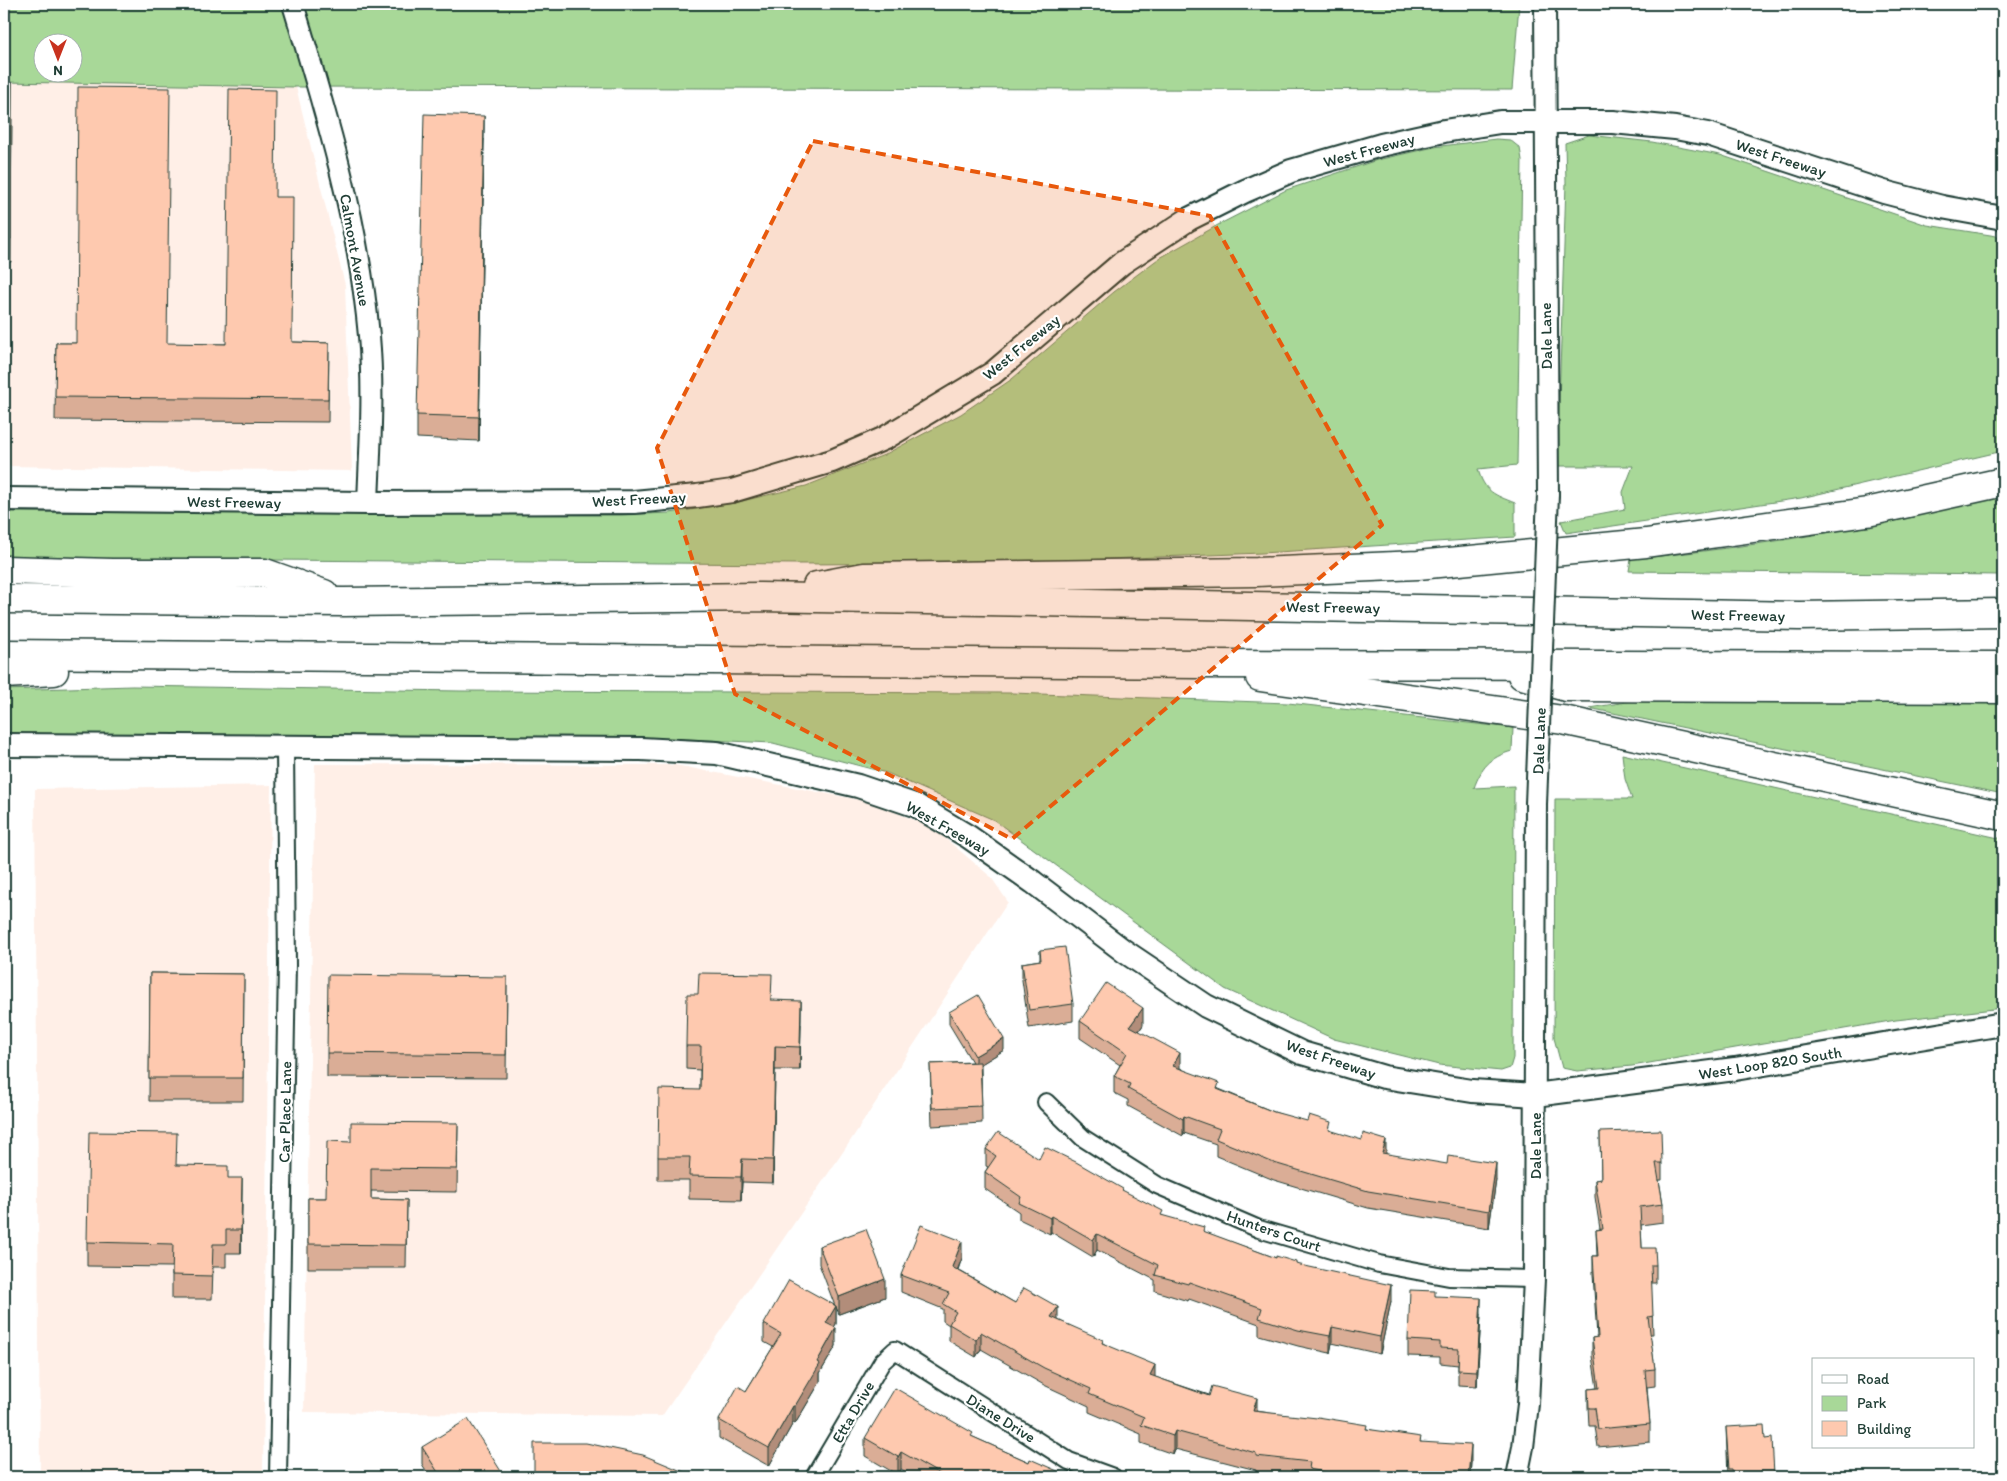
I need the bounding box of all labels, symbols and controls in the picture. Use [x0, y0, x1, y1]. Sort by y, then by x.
north arrow [32, 32, 82, 82]
text: N [53, 62, 63, 79]
street label: West Freeway [1321, 129, 1417, 171]
street label: West Freeway [1733, 134, 1829, 182]
street label: Calmont Avenue [336, 192, 374, 308]
street label: Dale Lane [1536, 302, 1556, 370]
street label: West Freeway [978, 310, 1064, 384]
street label: West Freeway [592, 487, 687, 511]
street label: West Freeway [187, 492, 282, 512]
street label: West Freeway [1286, 597, 1381, 617]
street label: West Freeway [1691, 605, 1786, 625]
street label: Dale Lane [1528, 707, 1550, 775]
street label: West Freeway [903, 796, 994, 860]
street label: West Freeway [1283, 1035, 1379, 1083]
street label: West Loop 820 South [1697, 1042, 1843, 1084]
street label: Car Place Lane [275, 1061, 295, 1163]
street label: Dale Lane [1526, 1112, 1545, 1180]
street label: Hunters Court [1224, 1206, 1324, 1256]
legend [1812, 1358, 1974, 1448]
text: Road [1857, 1370, 1890, 1388]
street label: Etta Drive [828, 1377, 878, 1446]
street label: Diane Drive [963, 1389, 1039, 1447]
text: Park [1857, 1394, 1887, 1412]
text: Building [1857, 1420, 1911, 1438]

